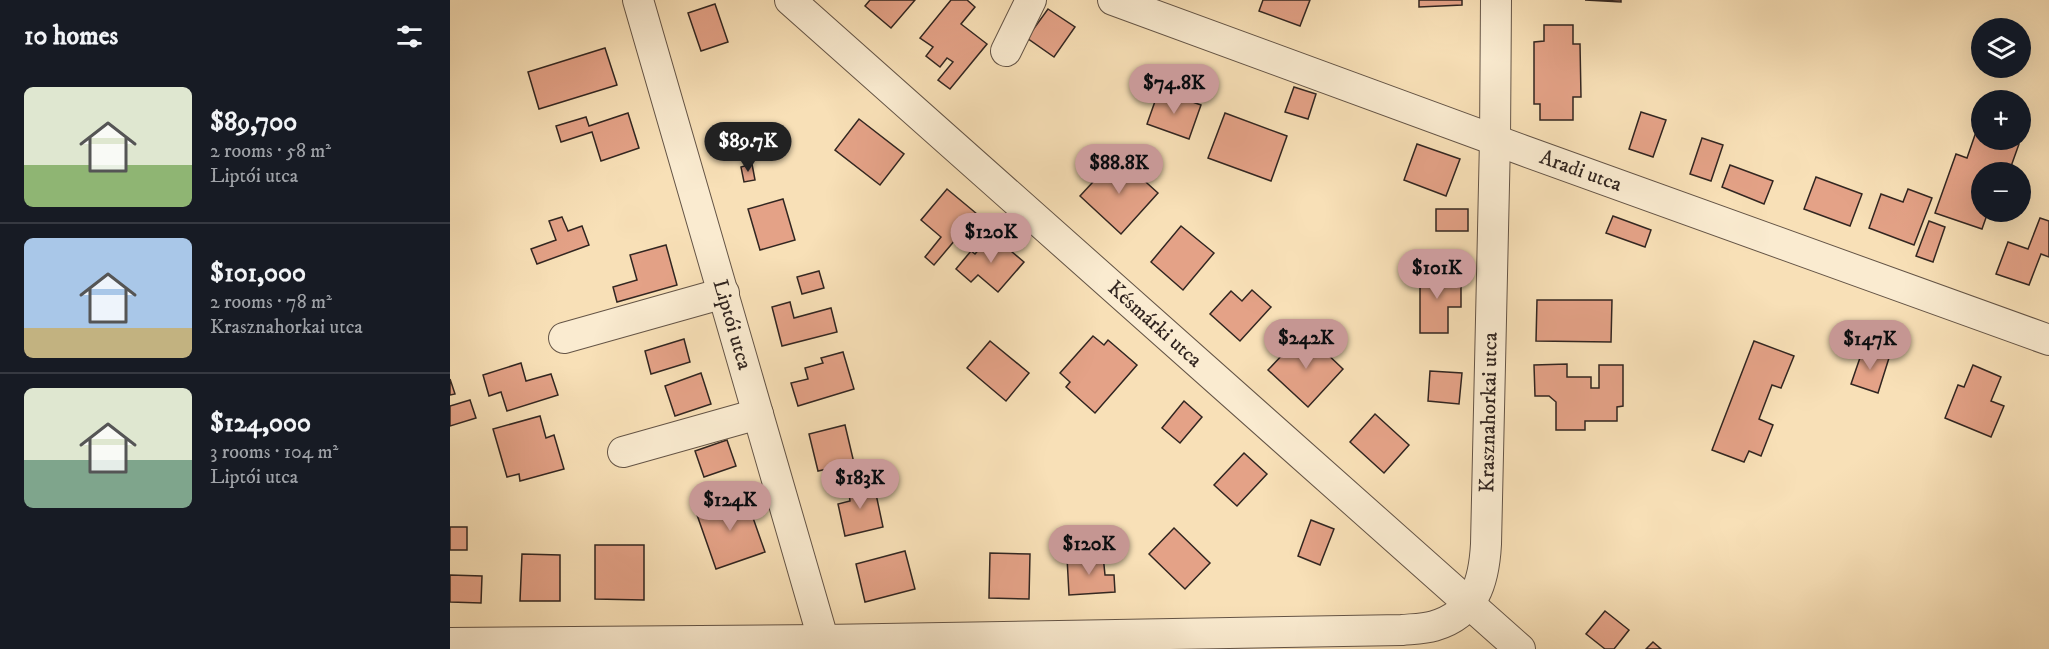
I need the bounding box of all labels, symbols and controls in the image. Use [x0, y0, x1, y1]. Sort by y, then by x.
map controls [1971, 18, 2031, 222]
button: layers [1971, 18, 2031, 78]
text: 10 homes [24, 20, 118, 53]
icon: filters [393, 20, 426, 53]
pin: $74.8K [1125, 64, 1223, 115]
text: $74.8K [1143, 71, 1205, 96]
button: + [1971, 90, 2031, 150]
text: $89,700 [210, 106, 297, 139]
icon: home [72, 111, 144, 183]
pin: $89.7K [699, 122, 797, 173]
text: $89.7K [718, 129, 778, 154]
text: 2 rooms · 58 m² [210, 139, 331, 164]
pin: $88.8K [1070, 144, 1168, 195]
street label: Aradi utca [1536, 144, 1625, 198]
text: $88.8K [1089, 151, 1149, 176]
button: − [1971, 162, 2031, 222]
text: Liptói utca [210, 164, 298, 189]
pin: $120K [949, 213, 1033, 264]
text: $120K [965, 220, 1017, 245]
pin: $101K [1395, 249, 1479, 300]
text: $101K [1412, 256, 1462, 281]
text: $101,000 [210, 257, 306, 290]
icon: home [72, 262, 144, 334]
street label: Késmárki utca [1102, 275, 1207, 373]
street label: Liptói utca [707, 276, 757, 373]
text: 2 rooms · 78 m² [210, 290, 332, 315]
text: Krasznahorkai utca [210, 315, 363, 340]
pin: $242K [1264, 319, 1348, 370]
pin: $147K [1828, 320, 1912, 371]
text: $242K [1278, 326, 1334, 351]
text: $147K [1843, 327, 1897, 352]
street label: Krasznahorkai utca [1474, 332, 1504, 493]
text: $124,000 [210, 407, 311, 440]
icon: home [72, 412, 144, 484]
text: 3 rooms · 104 m² [210, 440, 338, 465]
pin: $183K [818, 459, 902, 510]
text: Liptói utca [210, 465, 298, 490]
text: $183K [835, 466, 885, 491]
pin: $124K [688, 481, 772, 532]
text: $124K [703, 488, 757, 513]
pin: $120K [1047, 525, 1131, 576]
text: $120K [1063, 532, 1115, 557]

